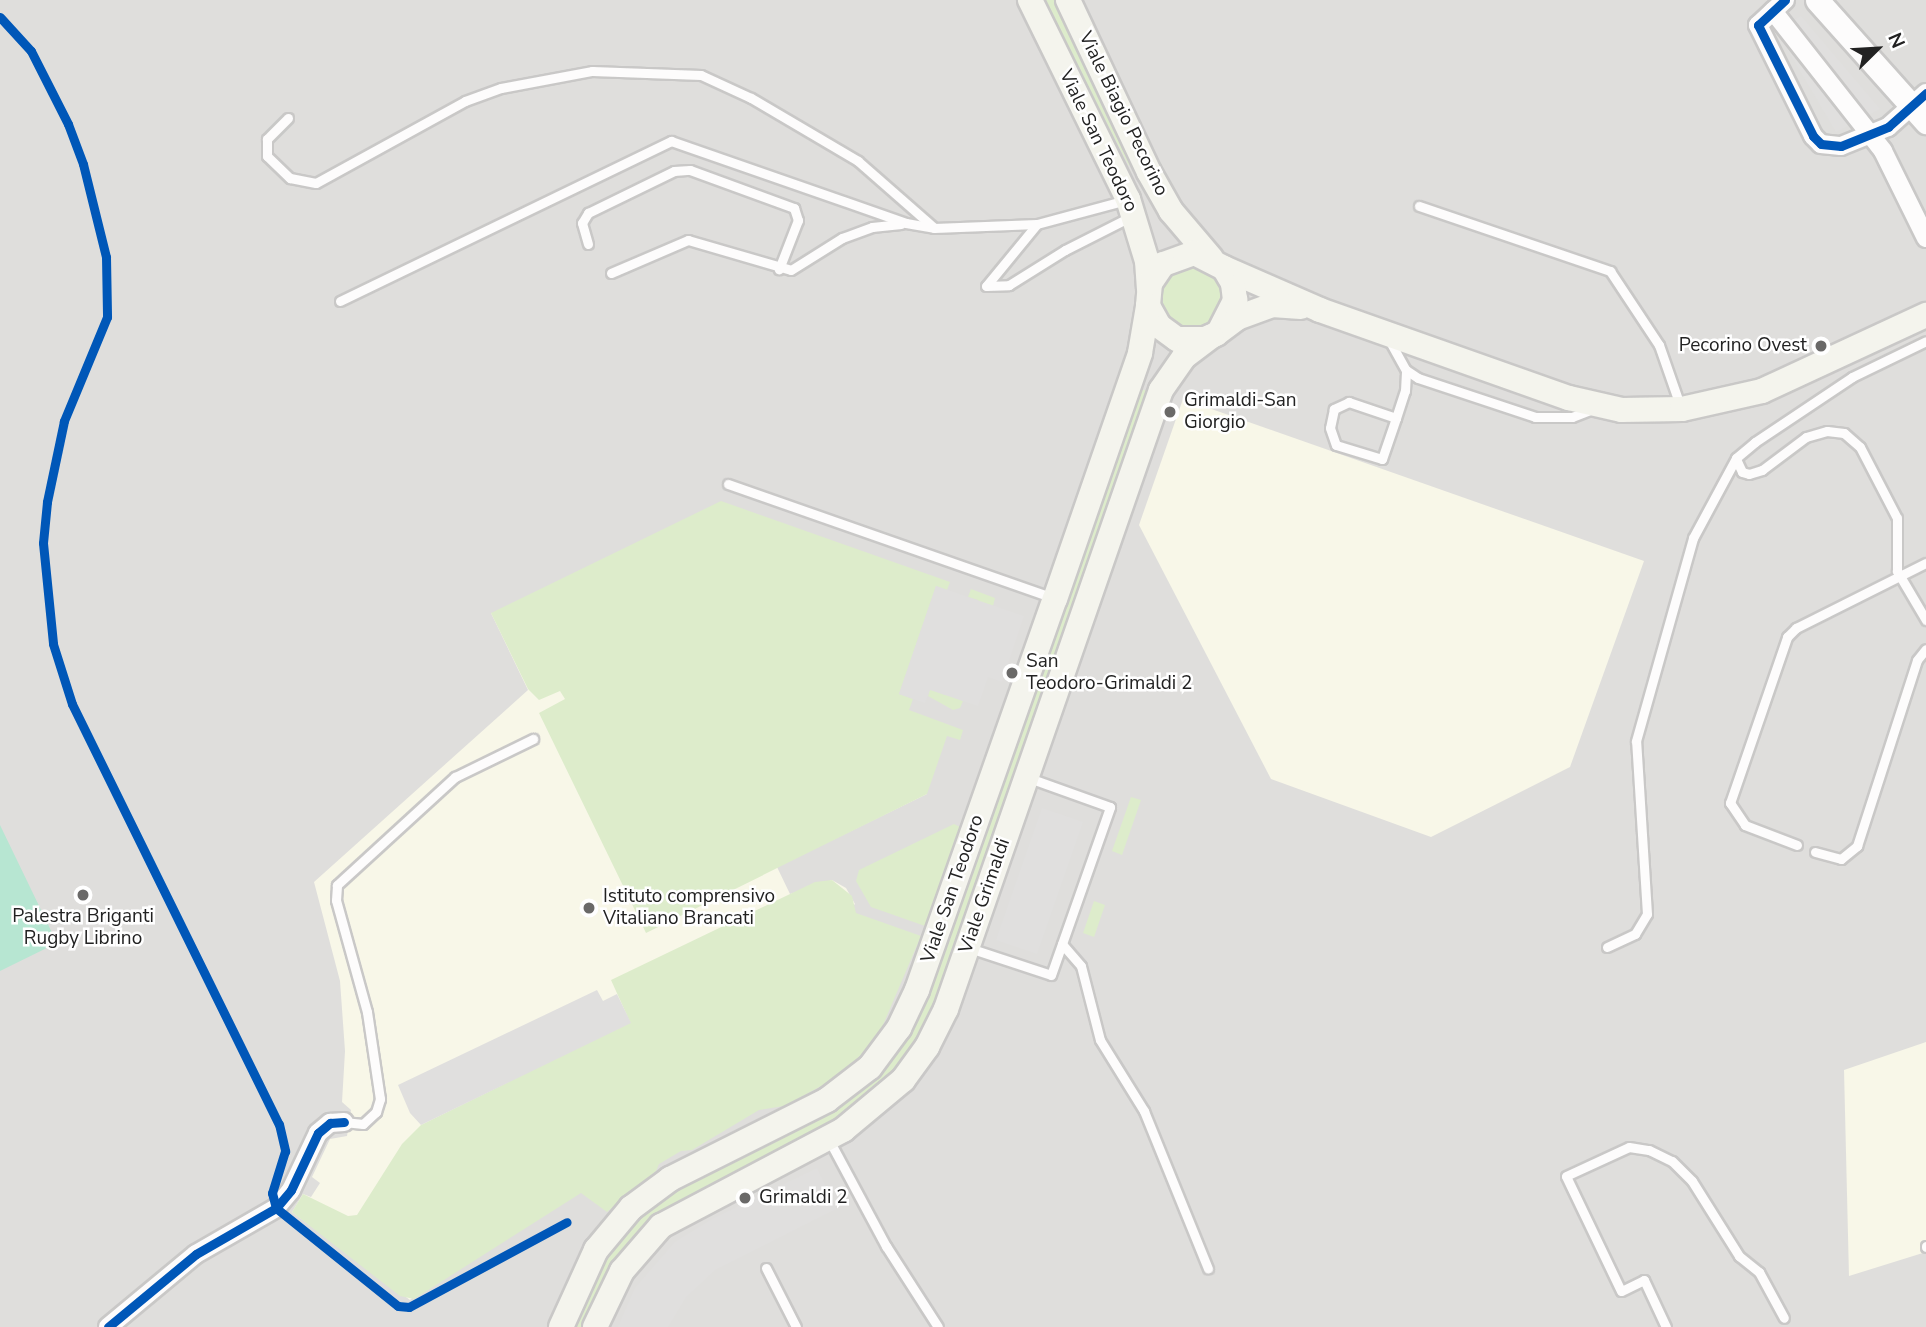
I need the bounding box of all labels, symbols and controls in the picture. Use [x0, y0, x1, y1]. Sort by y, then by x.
north arrow [1842, 14, 1912, 84]
street label: Viale Biagio Pecorino [1073, 28, 1173, 200]
text: N [1881, 29, 1911, 52]
street label: Viale San Teodoro [1054, 66, 1142, 216]
place label: Pecorino Ovest [1679, 335, 1807, 357]
marker: Pecorino Ovest [1813, 338, 1829, 354]
place label: Grimaldi-San Giorgio [1184, 390, 1297, 434]
marker: Grimaldi-San Giorgio [1162, 404, 1178, 420]
place label: San Teodoro-Grimaldi 2 [1026, 651, 1193, 695]
marker: San Teodoro-Grimaldi 2 [1004, 665, 1020, 681]
street label: Viale San Teodoro [917, 812, 989, 966]
street label: Viale Grimaldi [955, 835, 1015, 957]
place label: Istituto comprensivo Vitaliano Brancati [603, 886, 775, 930]
marker: Palestra Briganti Rugby Librino [75, 887, 91, 903]
marker: Istituto comprensivo Vitaliano Brancati [581, 900, 597, 916]
place label: Palestra Briganti Rugby Librino [12, 906, 154, 950]
place label: Grimaldi 2 [759, 1187, 848, 1209]
marker: Grimaldi 2 [737, 1190, 753, 1206]

